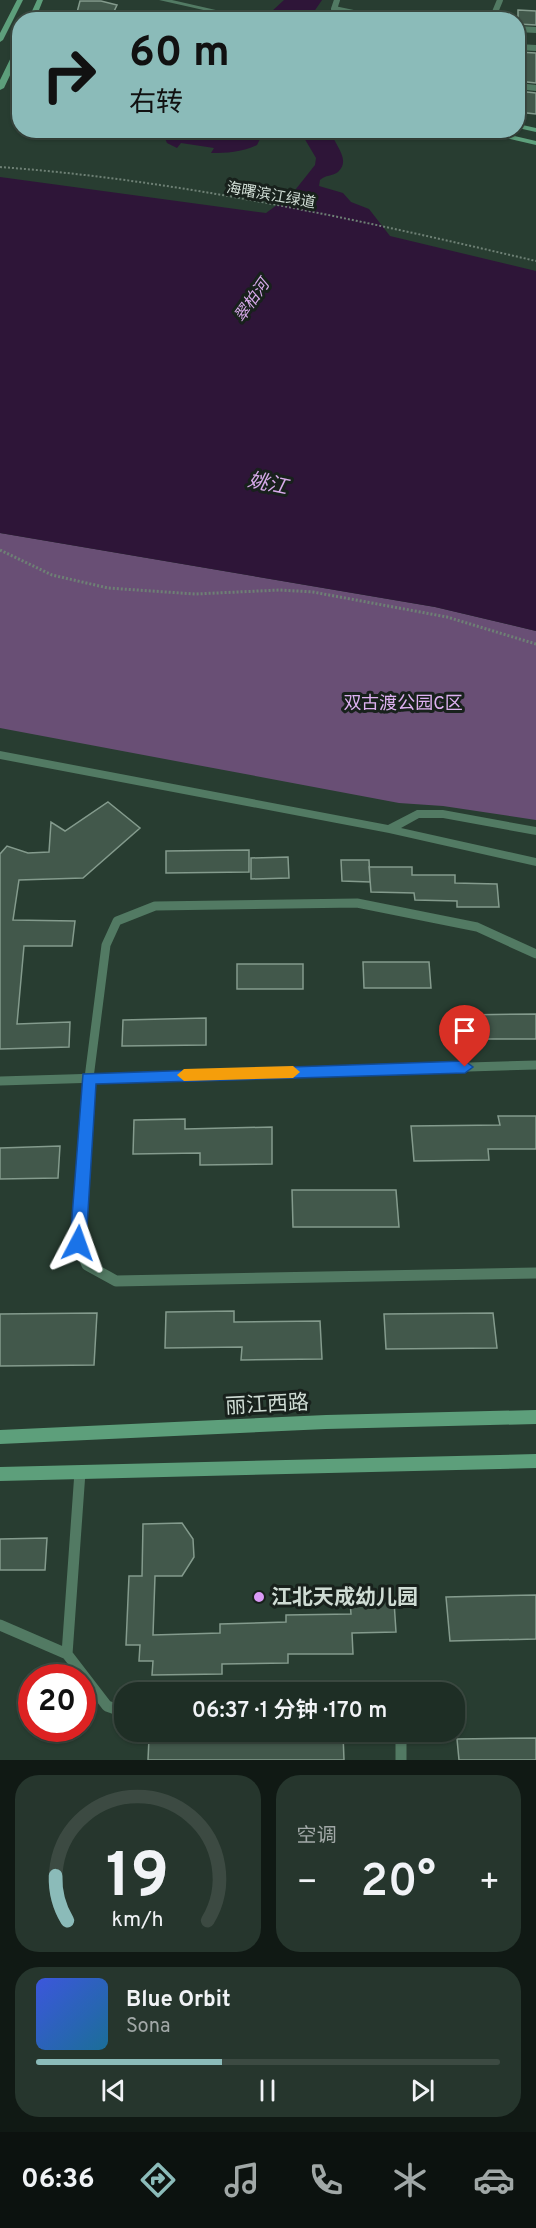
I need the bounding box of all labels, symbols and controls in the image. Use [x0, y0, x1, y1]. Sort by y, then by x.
text: 60 m [129, 28, 230, 81]
icon: right [30, 36, 108, 114]
text: 右转 [129, 87, 183, 121]
street label: 海曙滨江绿道 [225, 179, 317, 214]
water label: 翠柏河 [231, 273, 276, 327]
water label: 姚江 [245, 468, 292, 502]
park label: 双古渡公园C区 [343, 693, 463, 716]
pin [439, 1005, 490, 1067]
icon: arrive [448, 1014, 481, 1047]
position arrow [46, 1211, 110, 1275]
street label: 丽江西路 [224, 1390, 310, 1421]
place label: 江北天成幼儿园 [271, 1585, 418, 1612]
marker: 江北天成幼儿园 [252, 1590, 266, 1604]
speed limit sign: 20 [18, 1664, 96, 1742]
text: 06:37 · 1 分钟 · 170 m [192, 1698, 387, 1725]
text: 空调 [297, 1824, 337, 1850]
text: 19 [106, 1840, 169, 1919]
text: 20° [360, 1855, 436, 1912]
text: − [297, 1863, 318, 1905]
text: + [479, 1863, 500, 1905]
text: km/h [112, 1907, 164, 1934]
text: Blue Orbit [126, 1987, 231, 2014]
text: Sona [126, 2014, 171, 2040]
icon: previous [97, 2074, 130, 2107]
icon: pause [251, 2074, 284, 2107]
icon: next [406, 2074, 439, 2107]
icon: directions [137, 2159, 179, 2201]
icon: music [221, 2159, 263, 2201]
icon: phone [305, 2159, 347, 2201]
icon: climate [389, 2159, 431, 2201]
icon: car [473, 2159, 515, 2201]
text: 06:36 [21, 2163, 95, 2197]

